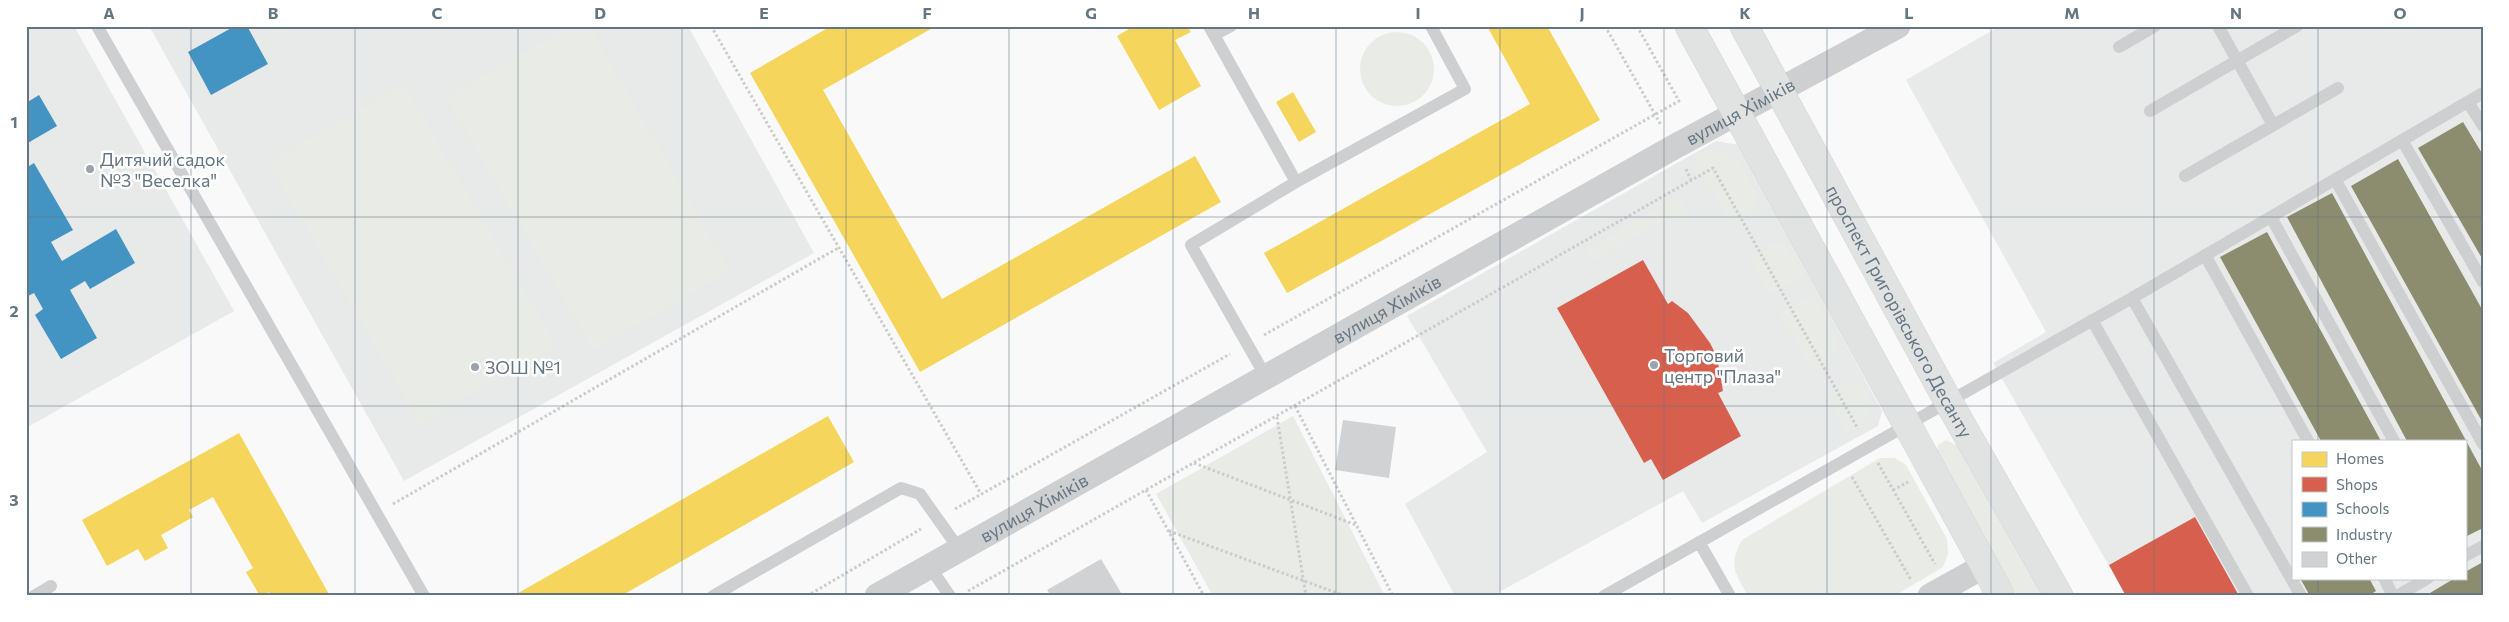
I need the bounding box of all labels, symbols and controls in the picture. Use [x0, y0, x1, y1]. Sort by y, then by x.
text: A [103, 3, 115, 22]
text: B [268, 3, 279, 22]
text: C [432, 3, 443, 22]
text: D [594, 3, 606, 22]
text: E [759, 3, 769, 22]
text: F [922, 3, 932, 22]
text: G [1085, 3, 1097, 22]
text: H [1248, 3, 1260, 22]
text: I [1415, 3, 1421, 22]
text: J [1579, 3, 1585, 22]
text: K [1739, 3, 1751, 22]
text: L [1904, 3, 1914, 22]
text: M [2064, 3, 2080, 22]
text: N [2230, 3, 2242, 22]
text: O [2393, 3, 2407, 22]
street label: вулиця Хіміків [1682, 73, 1798, 150]
text: 1 [10, 112, 18, 131]
place label: Дитячий садок №3 "Веселка" [100, 148, 226, 191]
marker: Дитячий садок №3 "Веселка" [84, 163, 96, 175]
street label: проспект Григорівського Десанту [1822, 181, 1978, 442]
street label: вулиця Хіміків [1329, 270, 1445, 348]
text: 2 [9, 301, 19, 320]
place label: Торговий центр "Плаза" [1664, 344, 1781, 387]
place label: ЗОШ №1 [485, 356, 561, 378]
marker: Торговий центр "Плаза" [1648, 359, 1660, 371]
marker: ЗОШ №1 [469, 361, 481, 373]
legend [2292, 440, 2466, 580]
text: Homes [2336, 449, 2384, 467]
street label: вулиця Хіміків [976, 468, 1092, 547]
text: Shops [2336, 475, 2378, 493]
text: 3 [9, 490, 19, 509]
text: Schools [2336, 499, 2390, 517]
text: Industry [2336, 525, 2393, 543]
text: Other [2336, 549, 2377, 567]

